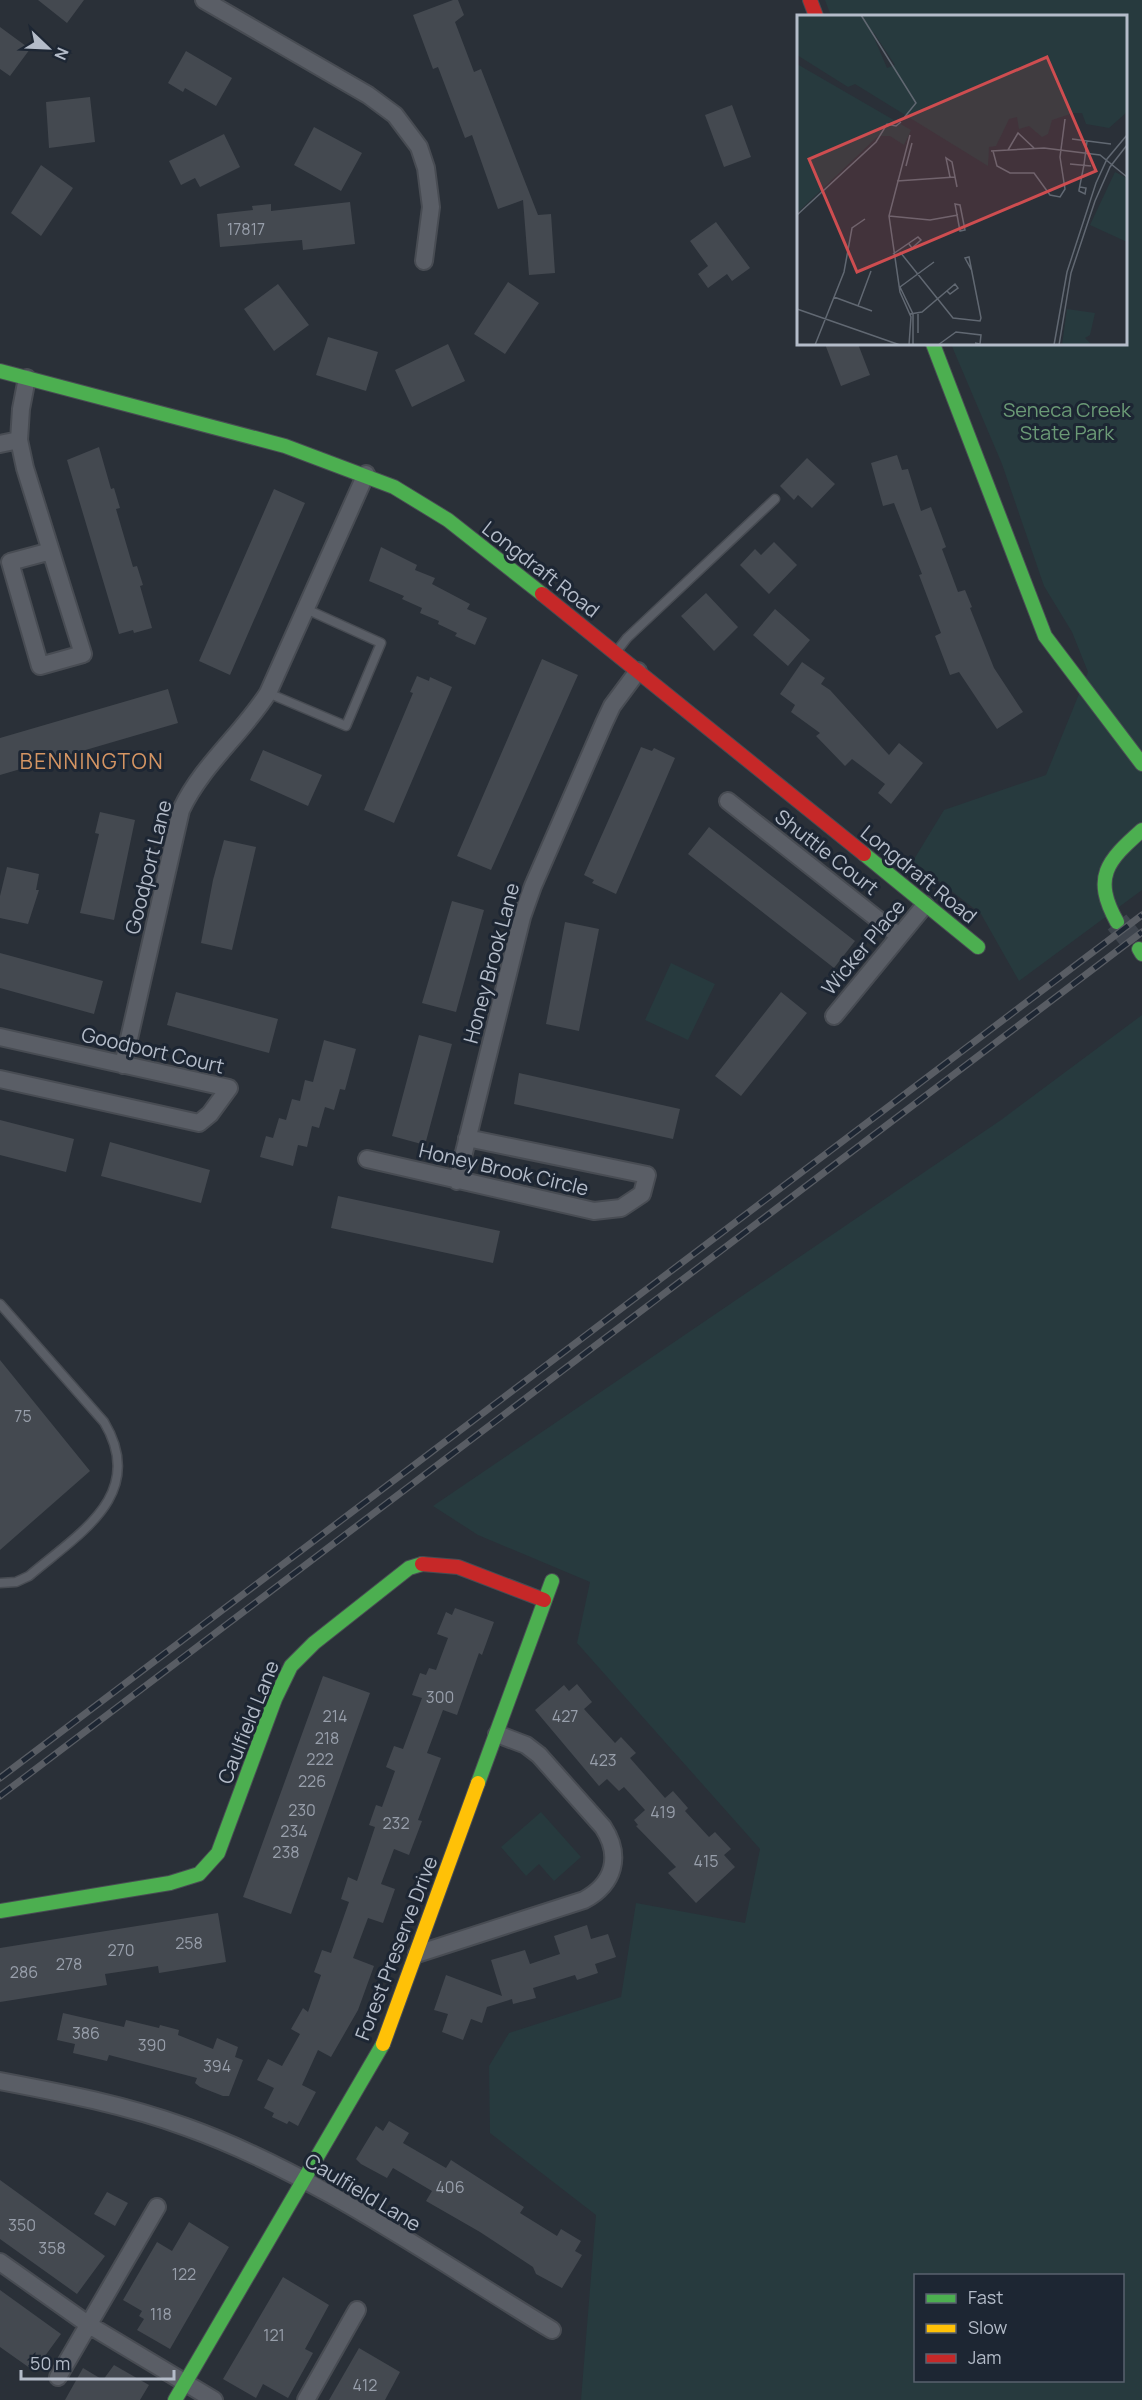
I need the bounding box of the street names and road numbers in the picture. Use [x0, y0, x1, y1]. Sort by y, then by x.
street label: Longdraft Road [477, 515, 605, 623]
street label: Goodport Lane [118, 797, 178, 937]
street label: Shuttle Court [770, 803, 884, 901]
street label: Longdraft Road [855, 819, 983, 929]
street label: Honey Brook Lane [457, 880, 525, 1046]
street label: Wicker Place [815, 894, 911, 1000]
street label: Goodport Court [79, 1020, 227, 1080]
street label: Honey Brook Circle [417, 1136, 591, 1202]
street label: Caulfield Lane [211, 1656, 285, 1788]
street label: Forest Preserve Drive [348, 1852, 444, 2044]
street label: Caulfield Lane [300, 2147, 426, 2237]

